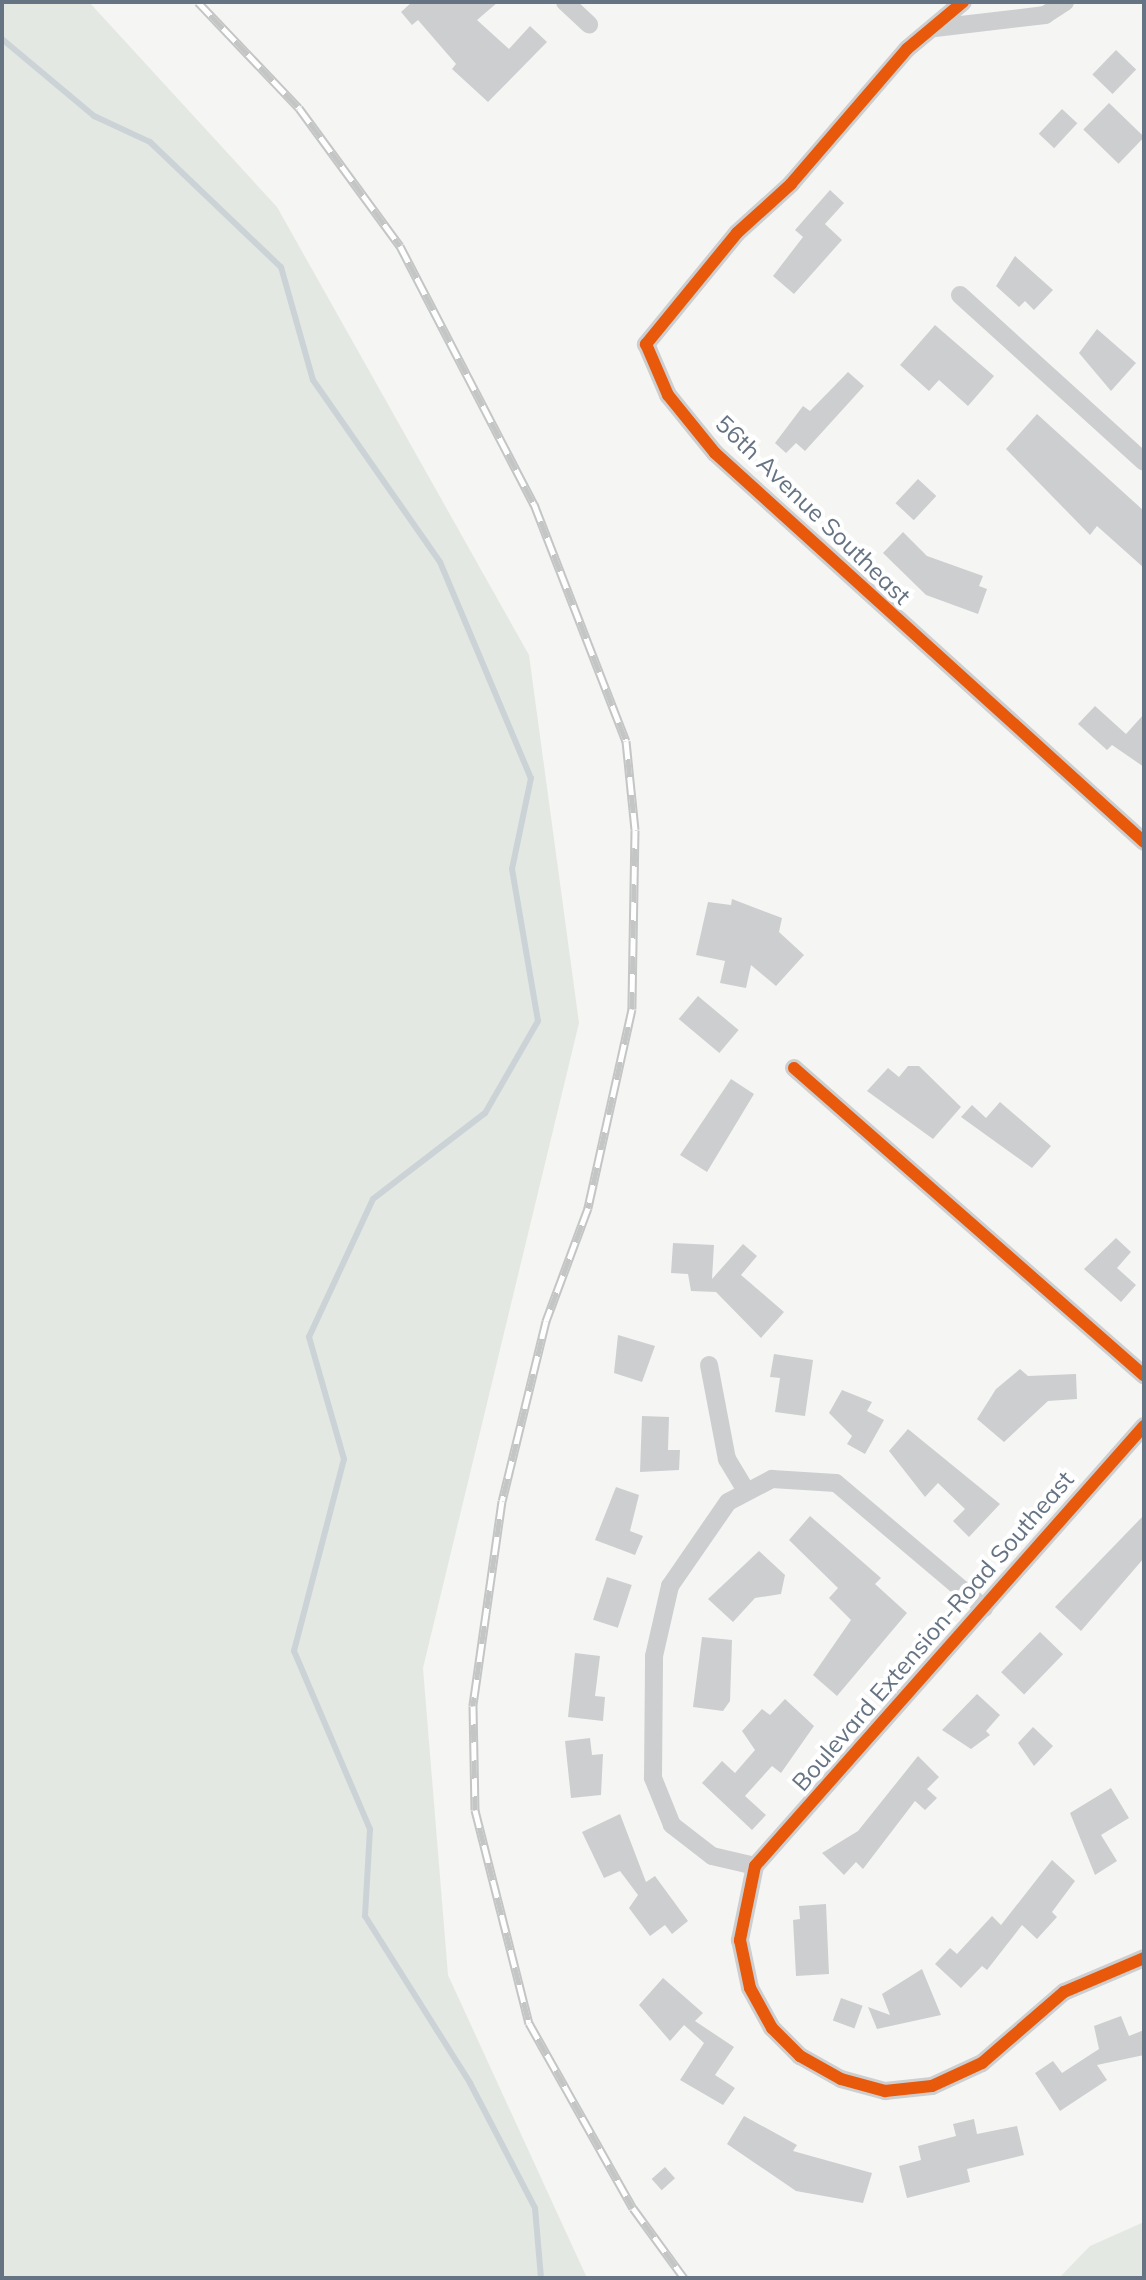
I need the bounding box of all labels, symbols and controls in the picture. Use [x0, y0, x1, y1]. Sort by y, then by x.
street label: 56th Avenue Southeast [709, 409, 917, 611]
street label: Boulevard Extension-Road Southeast [786, 1465, 1080, 1797]

